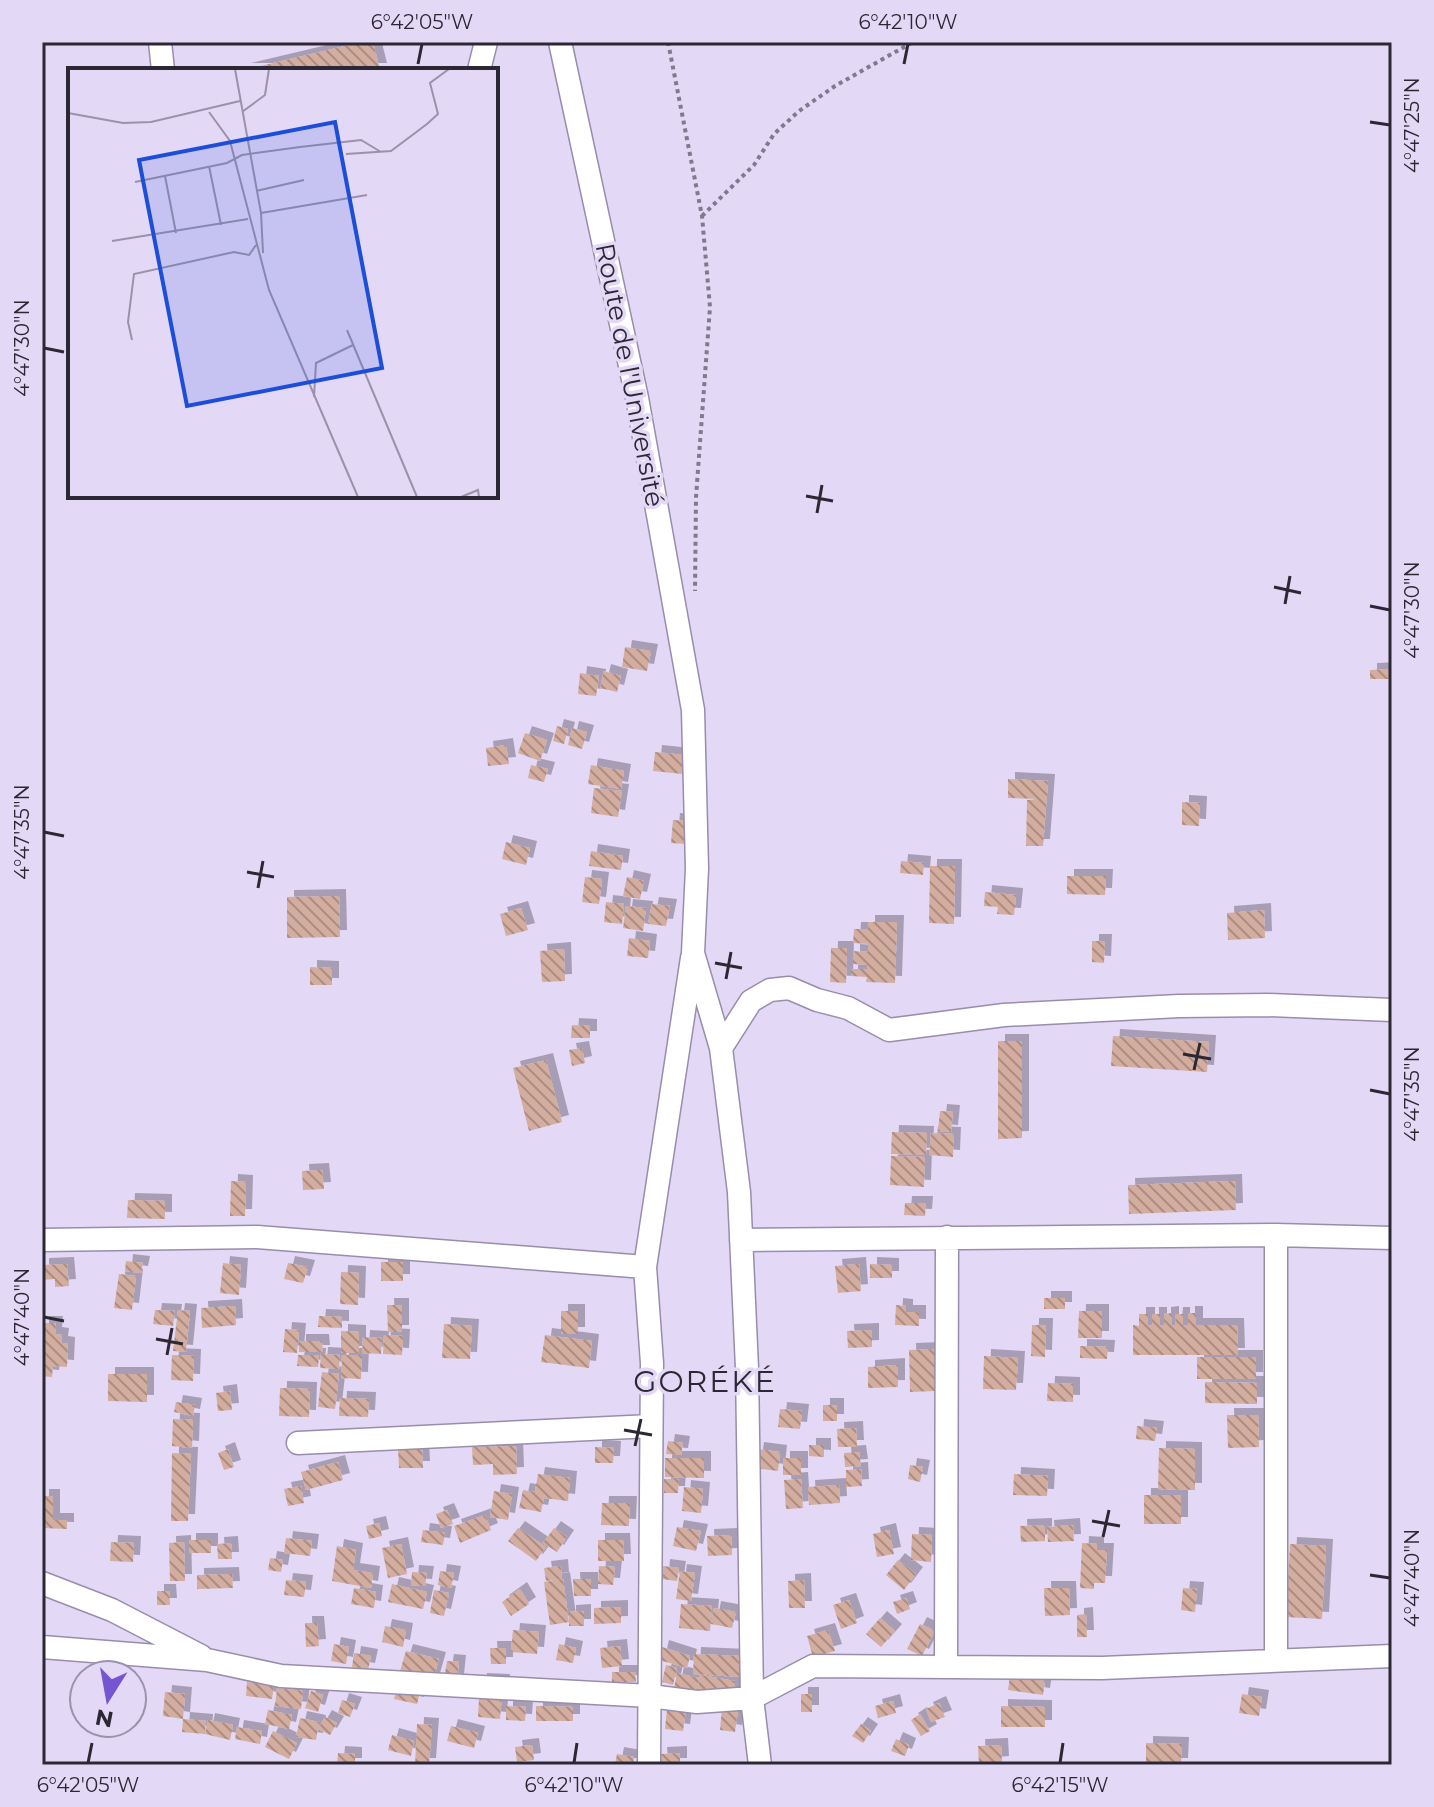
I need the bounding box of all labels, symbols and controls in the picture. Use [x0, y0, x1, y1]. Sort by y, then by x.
text: 6°42'05"W [371, 10, 473, 34]
text: 6°42'10"W [858, 10, 958, 34]
inset map [68, 68, 498, 498]
text: 4°47'25"N [1400, 77, 1424, 173]
street label: Route de l'Université [589, 241, 671, 509]
text: 4°47'30"N [10, 299, 34, 397]
text: 4°47'30"N [1400, 561, 1424, 659]
text: 4°47'35"N [10, 784, 34, 880]
text: 4°47'35"N [1400, 1046, 1424, 1142]
text: 4°47'40"N [10, 1268, 34, 1366]
district label: GORÉKÉ [633, 1363, 777, 1400]
text: 4°47'40"N [1400, 1529, 1424, 1627]
north arrow [68, 1659, 148, 1739]
text: N [93, 1703, 116, 1733]
text: 6°42'05"W [37, 1773, 139, 1797]
text: 6°42'10"W [524, 1773, 624, 1797]
text: 6°42'15"W [1011, 1773, 1109, 1797]

